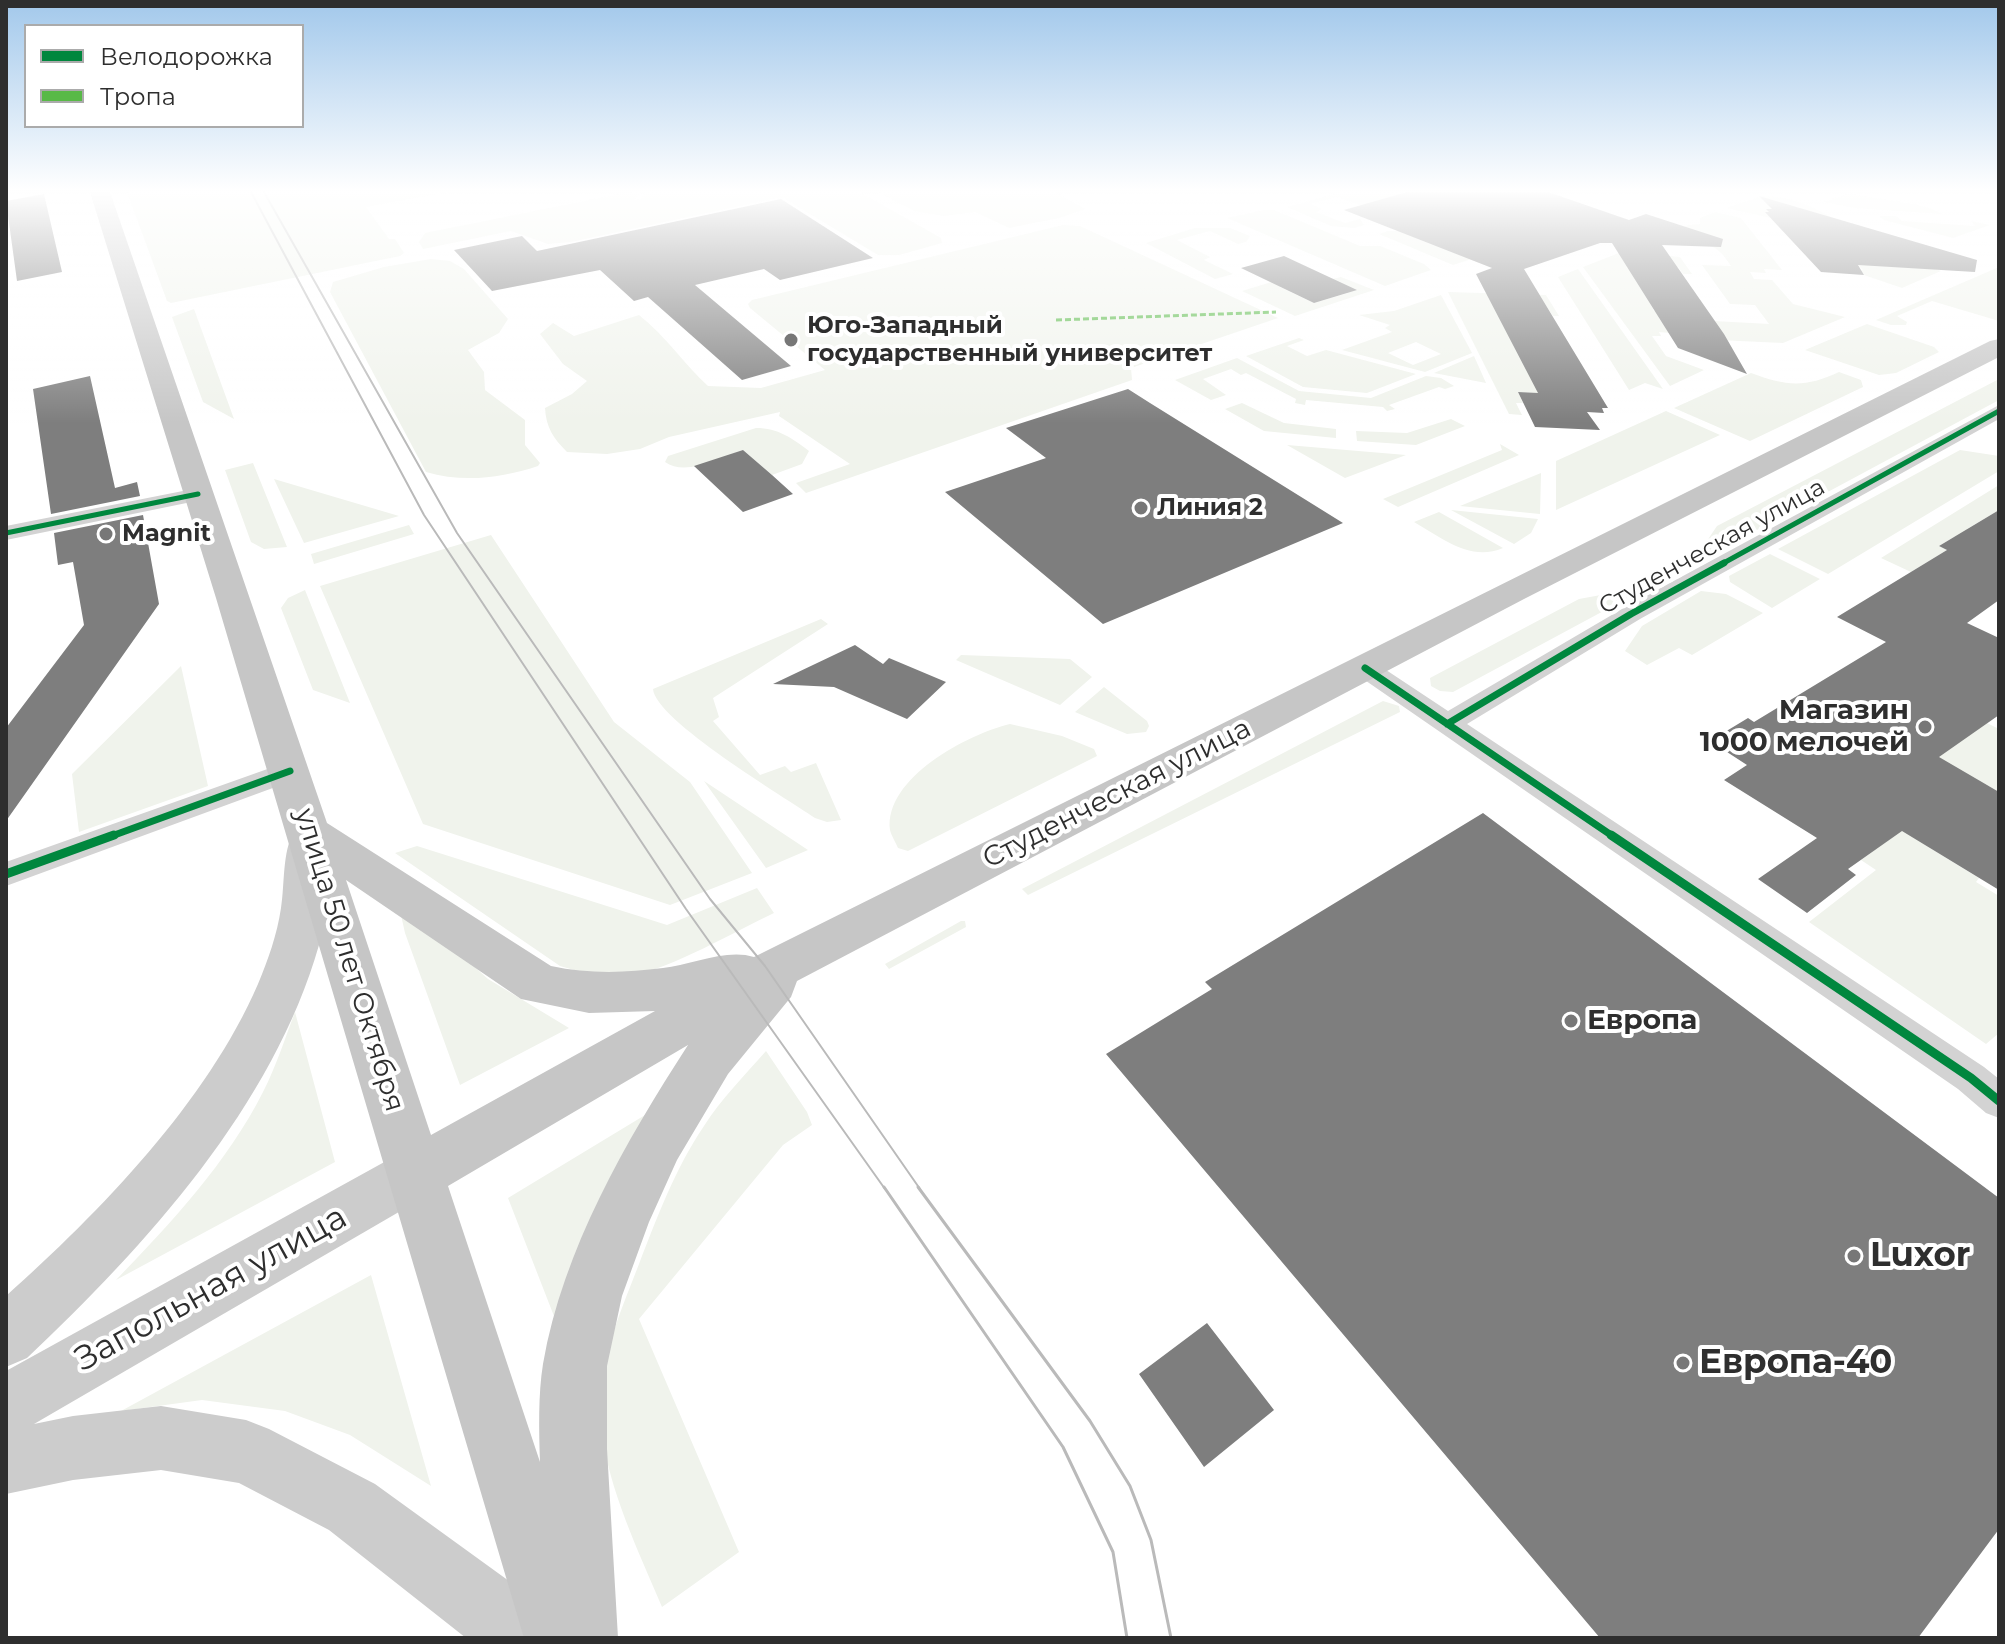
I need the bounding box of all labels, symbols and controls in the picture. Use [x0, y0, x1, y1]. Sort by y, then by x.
legend [24, 24, 304, 128]
text: Велодорожка [100, 42, 273, 71]
text: Тропа [100, 82, 176, 111]
place label: Юго-Западный государственный университет [807, 312, 1212, 368]
marker: Юго-Западный государственный университет [782, 331, 800, 349]
street label: Студенческая улица [1594, 473, 1830, 621]
place label: Линия 2 [1157, 494, 1263, 522]
marker: Линия 2 [1132, 499, 1150, 517]
place label: Magnit [122, 520, 211, 548]
marker: Magnit [97, 525, 115, 543]
place label: Магазин 1000 мелочей [1700, 694, 1909, 760]
street label: Студенческая улица [977, 712, 1257, 876]
marker: Магазин 1000 мелочей [1916, 718, 1934, 736]
street label: улица 50 лет Октября [287, 804, 411, 1116]
place label: Европа [1587, 1004, 1697, 1038]
marker: Европа [1562, 1012, 1580, 1030]
street label: Запольная улица [68, 1197, 354, 1381]
place label: Luxor [1870, 1236, 1970, 1276]
marker: Luxor [1845, 1247, 1863, 1265]
place label: Европа-40 [1699, 1343, 1892, 1383]
marker: Европа-40 [1674, 1354, 1692, 1372]

